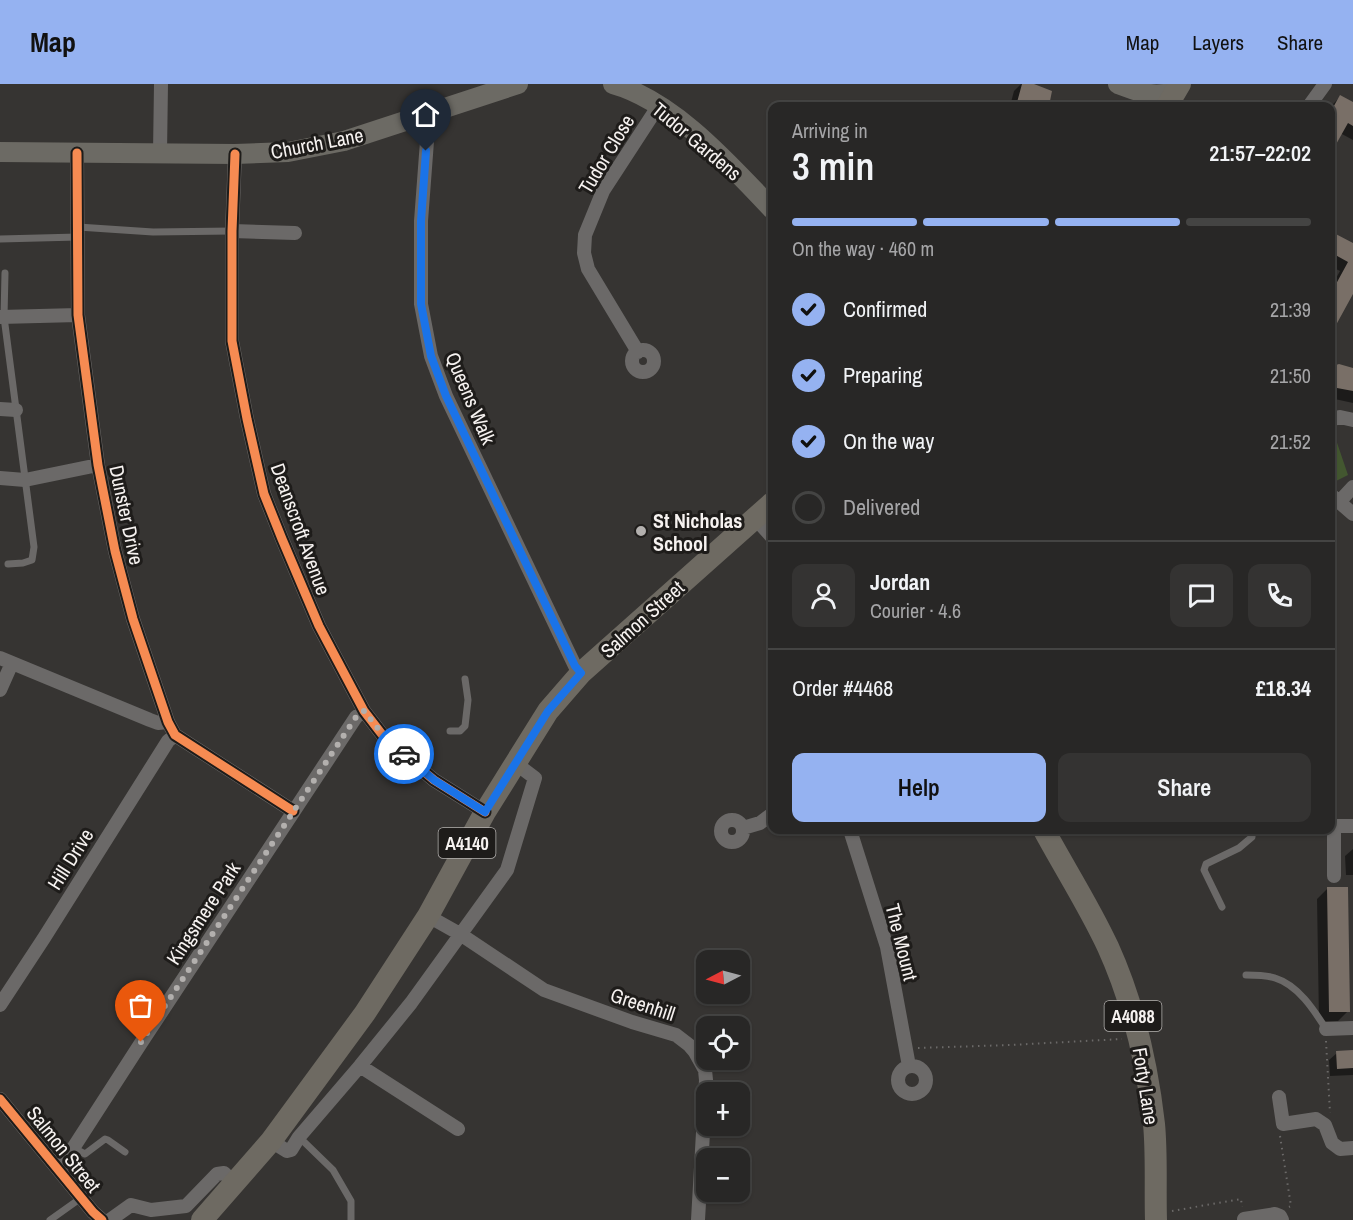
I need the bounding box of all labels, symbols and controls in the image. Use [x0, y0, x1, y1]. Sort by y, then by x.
text: Map [30, 23, 76, 61]
text: Map [1126, 28, 1159, 57]
text: Layers [1192, 28, 1244, 57]
text: Share [1277, 28, 1323, 57]
pin [400, 89, 451, 151]
street label: Tudor Gardens [647, 96, 747, 186]
icon: home [409, 98, 442, 131]
street label: Tudor Close [572, 109, 640, 199]
text: Arriving in [792, 117, 868, 144]
street label: Church Lane [268, 121, 366, 165]
text: 21:57–22:02 [1209, 138, 1311, 168]
text: 3 min [792, 140, 874, 192]
text: On the way · 460 m [792, 235, 934, 262]
icon: check [792, 293, 825, 326]
text: Confirmed [843, 294, 927, 324]
text: 21:39 [1270, 296, 1311, 323]
street label: Queens Walk [439, 348, 503, 449]
icon: check [792, 359, 825, 392]
text: Preparing [843, 360, 922, 390]
text: 21:50 [1270, 362, 1311, 389]
icon: check [792, 425, 825, 458]
text: On the way [843, 426, 934, 456]
text: 21:52 [1270, 428, 1311, 455]
street label: Deanscroft Avenue [265, 459, 337, 599]
street label: Dunster Drive [103, 463, 151, 567]
text: Delivered [843, 492, 920, 522]
place label: St Nicholas School [653, 507, 742, 557]
marker: St Nicholas School [634, 524, 648, 538]
button: person [792, 564, 855, 627]
button: chat [1170, 564, 1233, 627]
button: phone [1248, 564, 1311, 627]
text: Jordan [870, 567, 930, 597]
street label: Salmon Street [594, 574, 690, 664]
text: Courier · 4.6 [870, 597, 961, 624]
text: Order #4468 [792, 673, 893, 703]
text: £18.34 [1256, 673, 1311, 703]
courier [374, 724, 434, 784]
icon: car [388, 738, 421, 771]
button: Help [792, 753, 1046, 822]
button: Share [1058, 753, 1311, 822]
street label: Hill Drive [41, 823, 99, 895]
road number: A4140 [438, 828, 496, 858]
street label: Kingsmere Park [160, 856, 247, 970]
street label: The Mount [879, 901, 925, 984]
north arrow [696, 950, 750, 1004]
map controls [696, 950, 750, 1202]
pin [115, 980, 166, 1042]
street label: Greenhill [607, 981, 679, 1027]
icon: bag [124, 989, 157, 1022]
road number: A4088 [1104, 1001, 1162, 1031]
button: locate [696, 1016, 750, 1070]
street label: Forty Lane [1127, 1046, 1165, 1126]
button: + [696, 1082, 750, 1136]
street label: Salmon Street [21, 1100, 107, 1198]
button: − [696, 1148, 750, 1202]

